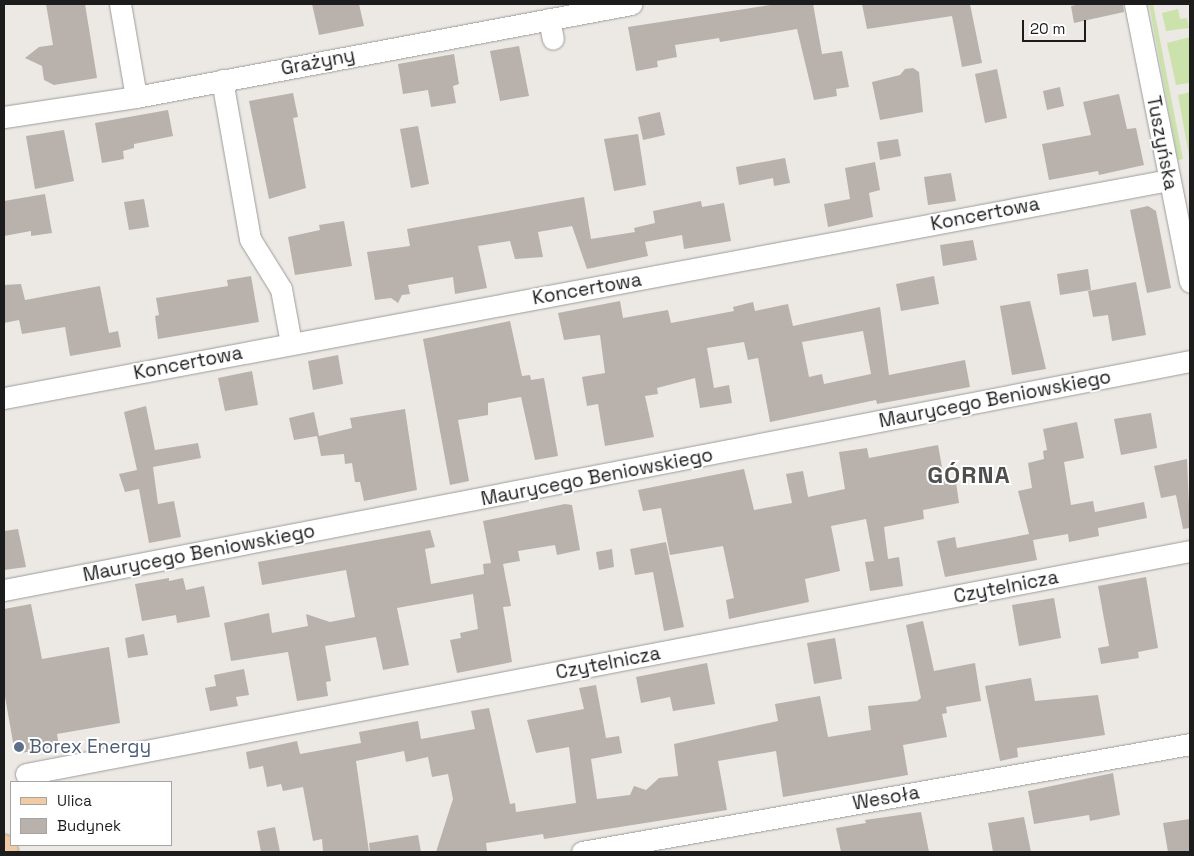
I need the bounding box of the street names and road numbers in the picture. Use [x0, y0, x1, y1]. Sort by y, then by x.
street label: Grażyny [279, 44, 357, 80]
street label: Tuszyńska [1142, 94, 1182, 192]
street label: Koncertowa [929, 192, 1041, 236]
street label: Koncertowa [531, 268, 643, 310]
street label: Koncertowa [132, 341, 244, 385]
street label: Maurycego Beniowskiego [877, 365, 1113, 433]
street label: Maurycego Beniowskiego [479, 443, 715, 511]
street label: Maurycego Beniowskiego [81, 519, 317, 587]
street label: Czytelnicza [952, 566, 1060, 608]
street label: Czytelnicza [554, 642, 662, 684]
street label: Wesoła [851, 781, 921, 815]

